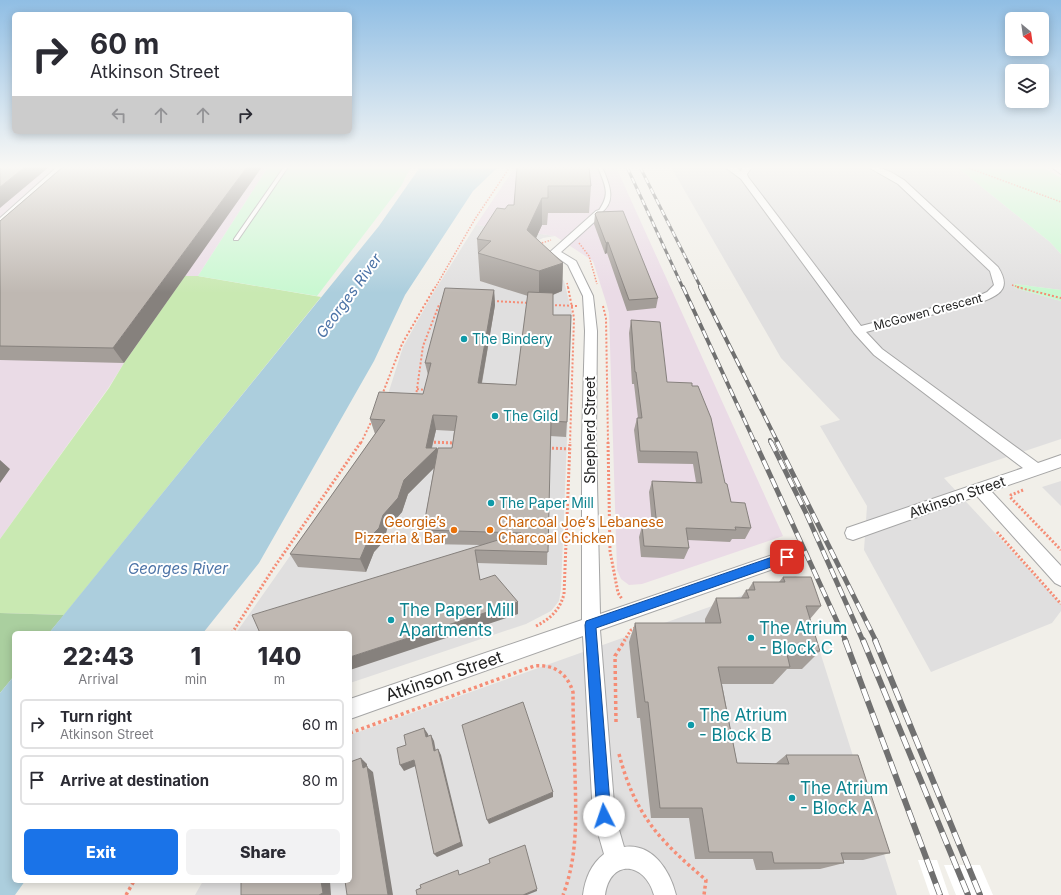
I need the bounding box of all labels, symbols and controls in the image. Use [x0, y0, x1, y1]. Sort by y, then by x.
north arrow [1005, 12, 1049, 56]
map controls [1005, 12, 1049, 108]
text: 60 m [90, 27, 159, 61]
icon: right [24, 28, 76, 80]
text: Atkinson Street [90, 61, 220, 82]
button: layers [1005, 64, 1049, 108]
icon: left [108, 104, 130, 126]
icon: ahead [150, 104, 172, 126]
icon: ahead [192, 104, 214, 126]
icon: right [234, 104, 256, 126]
water label: Georges River [312, 249, 386, 342]
street label: McGowen Crescent [872, 290, 984, 333]
place label: The Bindery [472, 330, 552, 347]
marker: The Bindery [459, 334, 469, 344]
street label: Shepherd Street [581, 376, 598, 484]
place label: The Gild [503, 407, 558, 424]
marker: The Gild [490, 411, 500, 421]
street label: Atkinson Street [906, 472, 1008, 521]
place label: The Paper Mill [499, 494, 594, 511]
marker: The Paper Mill [486, 498, 496, 508]
place label: Georgie’s Pizzeria & Bar [354, 513, 446, 546]
place label: Charcoal Joe’s Lebanese Charcoal Chicken [498, 513, 664, 546]
marker: Georgie’s Pizzeria & Bar [449, 525, 459, 535]
marker: Charcoal Joe’s Lebanese Charcoal Chicken [485, 525, 495, 535]
pin [770, 540, 804, 574]
icon: arrive [776, 546, 798, 568]
water label: Georges River [128, 559, 228, 578]
place label: The Paper Mill Apartments [399, 600, 514, 640]
marker: The Paper Mill Apartments [386, 615, 396, 625]
place label: The Atrium - Block C [759, 618, 847, 658]
marker: The Atrium - Block C [746, 633, 756, 643]
text: 22:43 [63, 642, 134, 671]
text: 1 [191, 642, 201, 671]
text: 140 [258, 642, 301, 671]
street label: Atkinson Street [383, 646, 506, 705]
text: Arrival [78, 671, 118, 687]
text: min [185, 671, 207, 687]
text: m [274, 671, 285, 687]
place label: The Atrium - Block B [699, 705, 787, 745]
text: Turn right [60, 707, 132, 726]
icon: right [26, 713, 48, 735]
text: 60 m [302, 715, 338, 734]
marker: The Atrium - Block B [686, 720, 696, 730]
text: Atkinson Street [60, 726, 154, 742]
icon: arrive [26, 769, 48, 791]
text: Arrive at destination [60, 771, 209, 790]
text: 80 m [302, 771, 338, 790]
place label: The Atrium - Block A [800, 778, 888, 818]
marker: The Atrium - Block A [787, 793, 797, 803]
position arrow [583, 795, 625, 837]
button: Exit [24, 829, 178, 875]
button: Share [186, 829, 340, 875]

